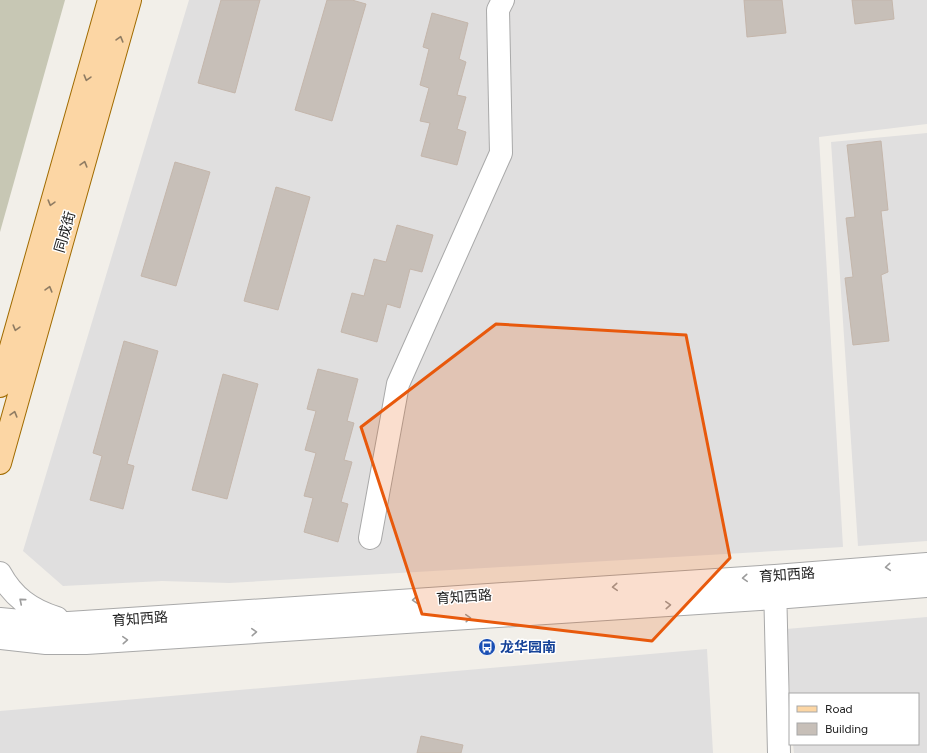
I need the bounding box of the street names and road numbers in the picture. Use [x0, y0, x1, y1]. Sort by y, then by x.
street label: 同成街 [51, 209, 79, 255]
street label: 育知西路 [758, 565, 816, 585]
street label: 育知西路 [435, 587, 493, 607]
street label: 育知西路 [111, 609, 169, 629]

